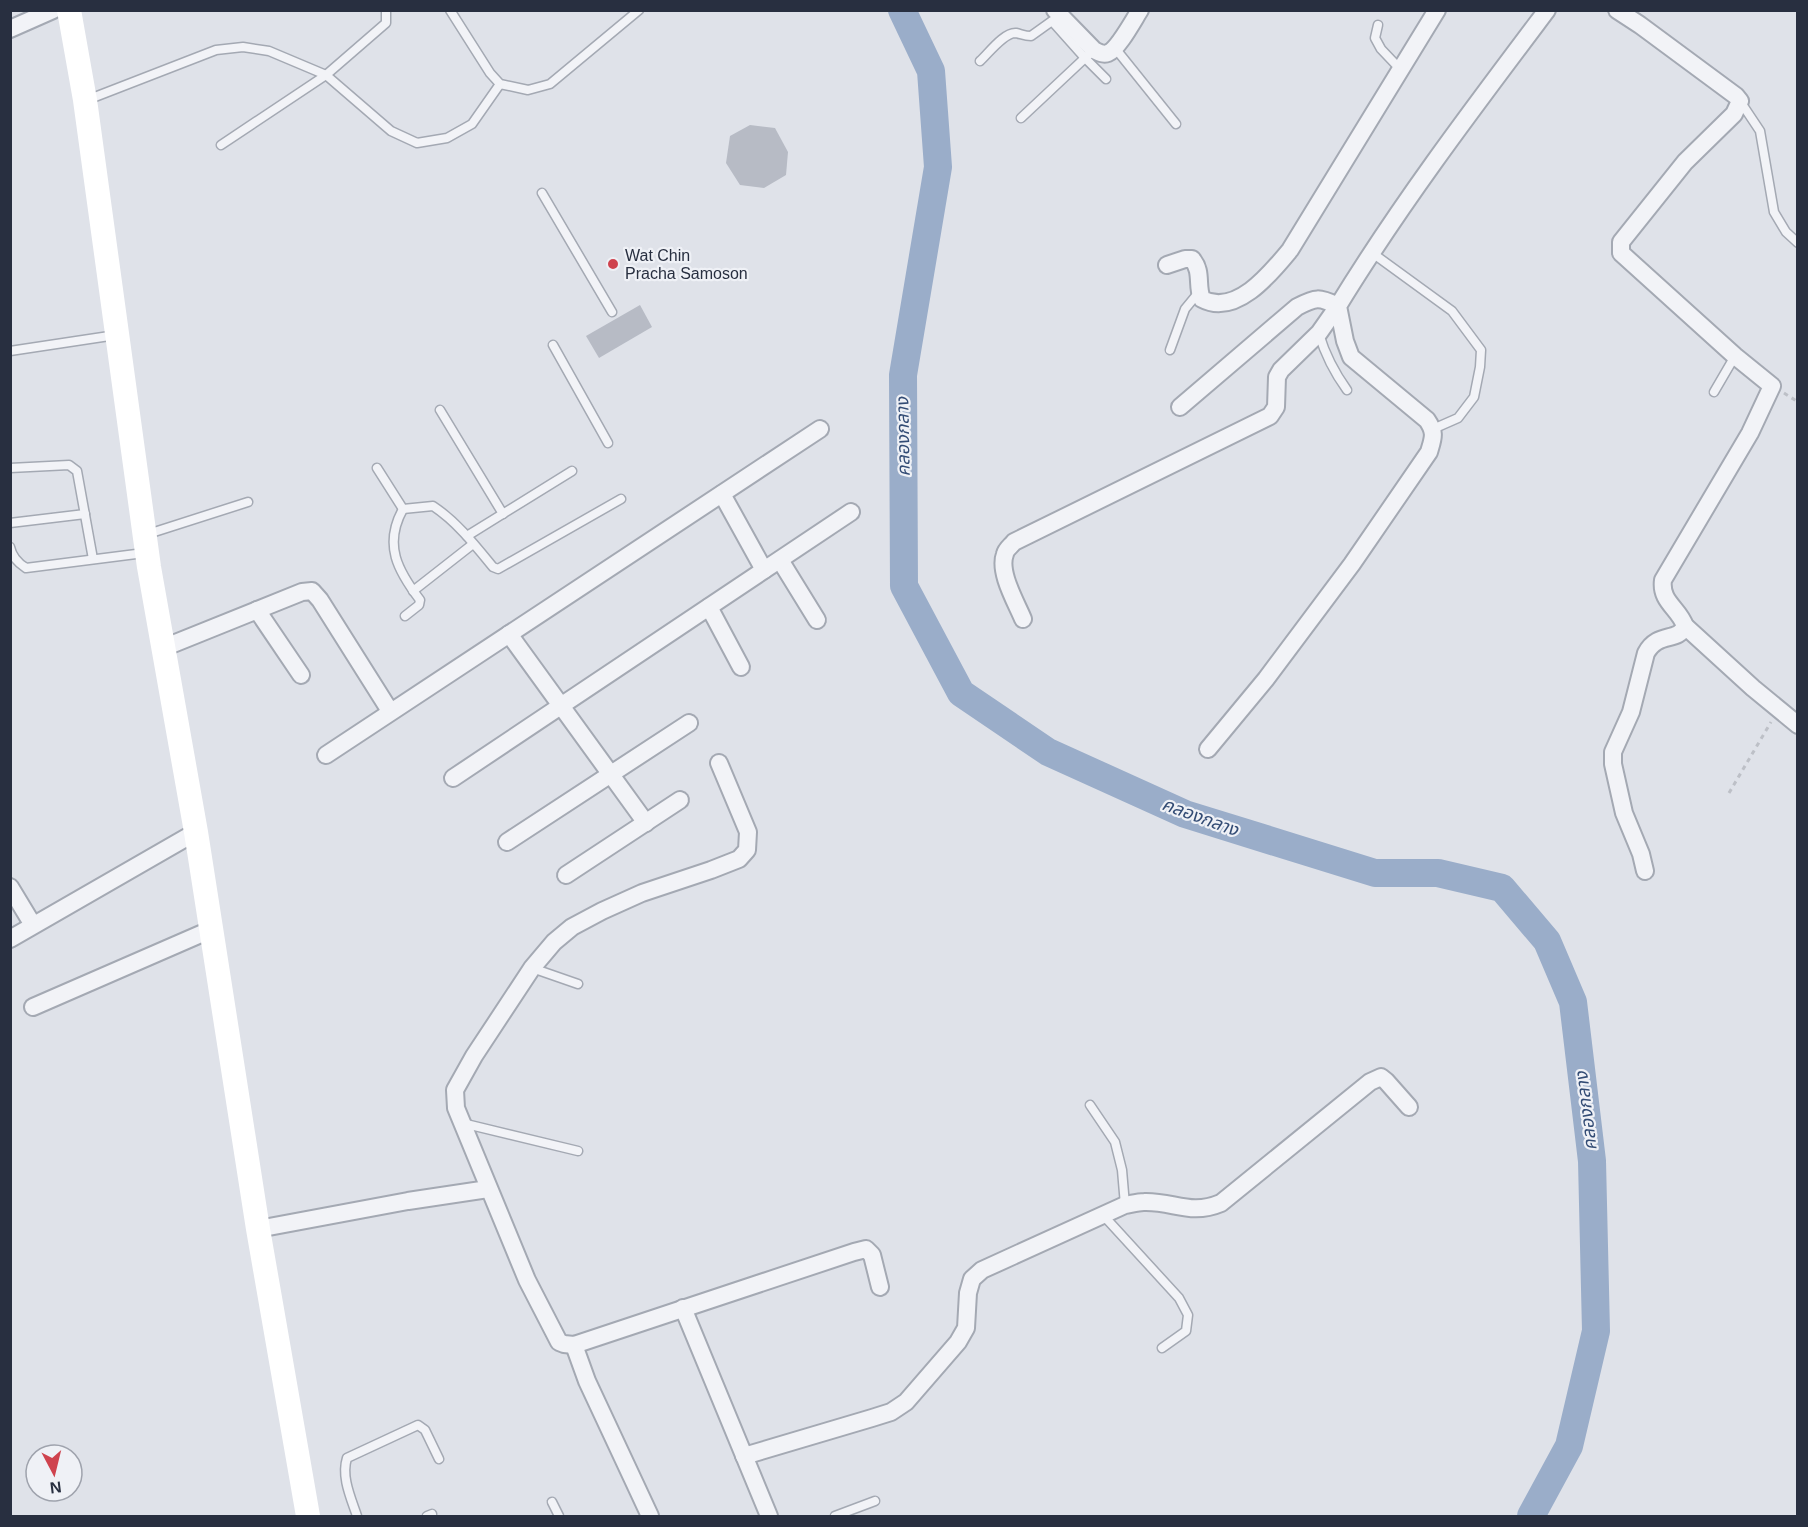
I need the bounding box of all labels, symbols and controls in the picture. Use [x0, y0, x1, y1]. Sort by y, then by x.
place label: Wat Chin Pracha Samoson [625, 247, 748, 282]
marker: Wat Chin Pracha Samoson [606, 257, 620, 271]
water label: คลองกลาง [892, 396, 914, 477]
water label: คลองกลาง [1159, 794, 1242, 840]
water label: คลองกลาง [1571, 1069, 1601, 1152]
north arrow [24, 1443, 84, 1503]
text: N [49, 1478, 63, 1497]

